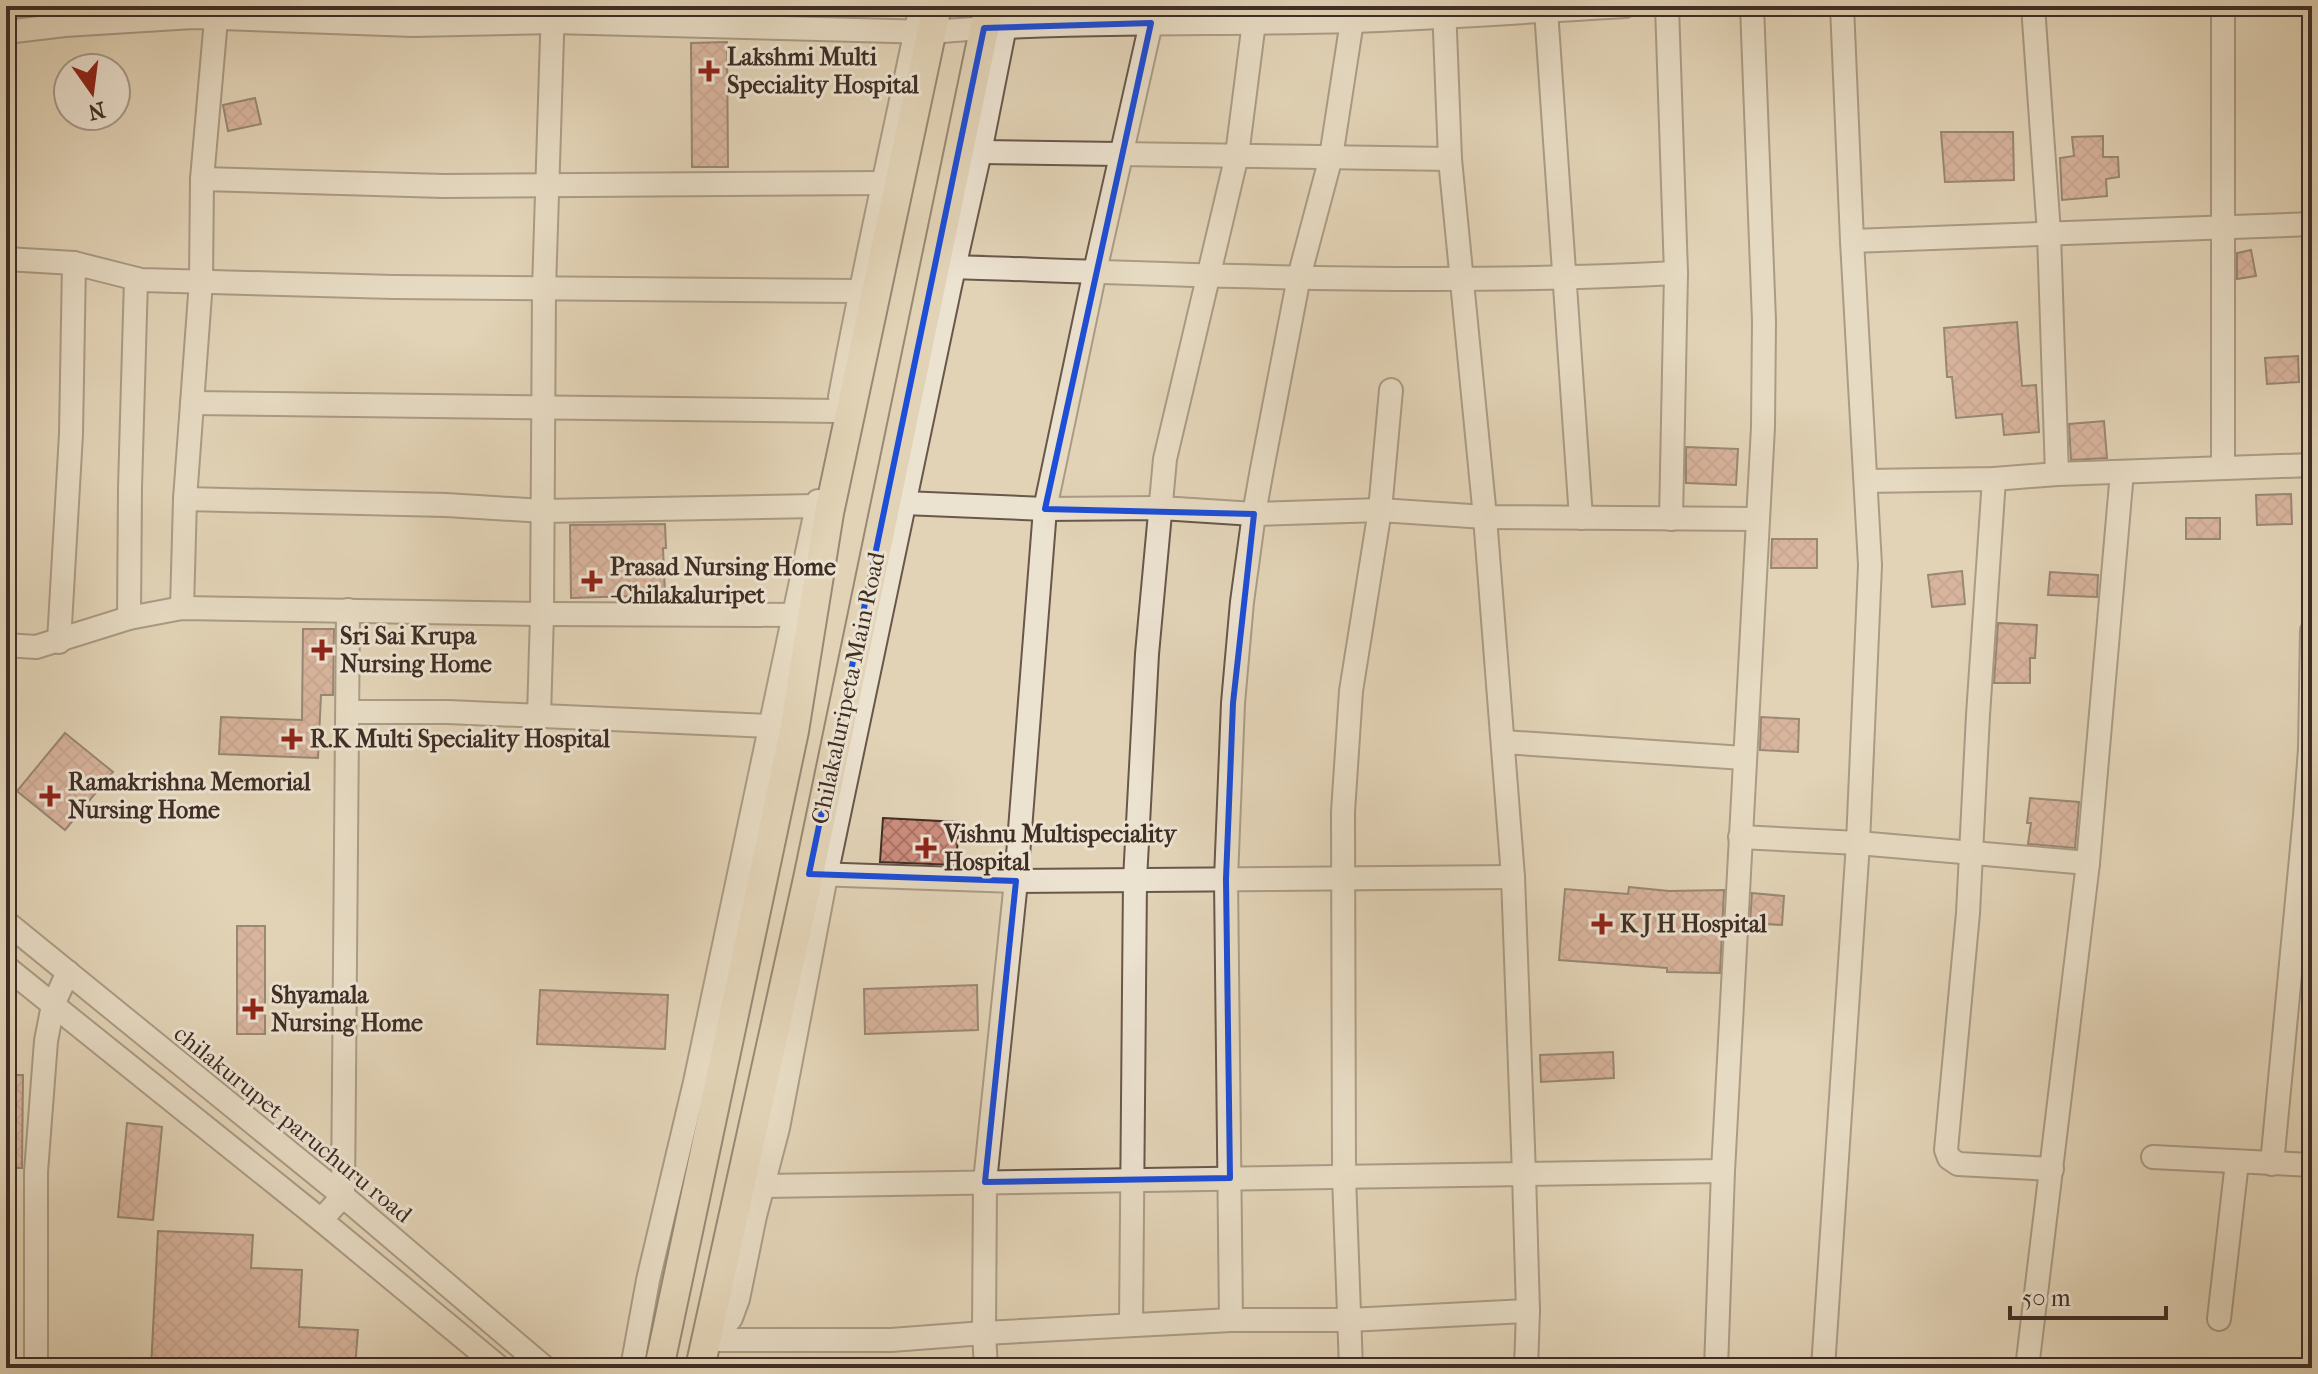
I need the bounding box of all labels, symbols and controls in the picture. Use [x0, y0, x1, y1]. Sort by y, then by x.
place label: Lakshmi Multi Speciality Hospital [727, 43, 919, 99]
north arrow [52, 52, 132, 132]
marker: Lakshmi Multi Speciality Hospital [698, 60, 720, 82]
text: N [85, 96, 108, 125]
street label: Chilakaluripeta Main Road [805, 548, 891, 827]
place label: Prasad Nursing Home -Chilakaluripet [610, 553, 836, 609]
marker: Prasad Nursing Home -Chilakaluripet [581, 570, 603, 592]
place label: Sri Sai Krupa Nursing Home [340, 622, 492, 678]
marker: Sri Sai Krupa Nursing Home [311, 639, 333, 661]
place label: R.K Multi Speciality Hospital [310, 725, 610, 753]
marker: R.K Multi Speciality Hospital [281, 728, 303, 750]
place label: Ramakrishna Memorial Nursing Home [68, 768, 311, 824]
marker: Ramakrishna Memorial Nursing Home [39, 785, 61, 807]
place label: Vishnu Multispeciality Hospital [943, 820, 1177, 876]
marker: Vishnu Multispeciality Hospital [915, 837, 937, 859]
place label: K J H Hospital [1620, 910, 1767, 938]
marker: K J H Hospital [1591, 913, 1613, 935]
place label: Shyamala Nursing Home [271, 981, 423, 1037]
marker: Shyamala Nursing Home [242, 998, 264, 1020]
street label: chilakurupet paruchuru road [168, 1019, 418, 1229]
scale bar [2010, 1270, 2166, 1320]
text: 50 m [2022, 1284, 2071, 1312]

